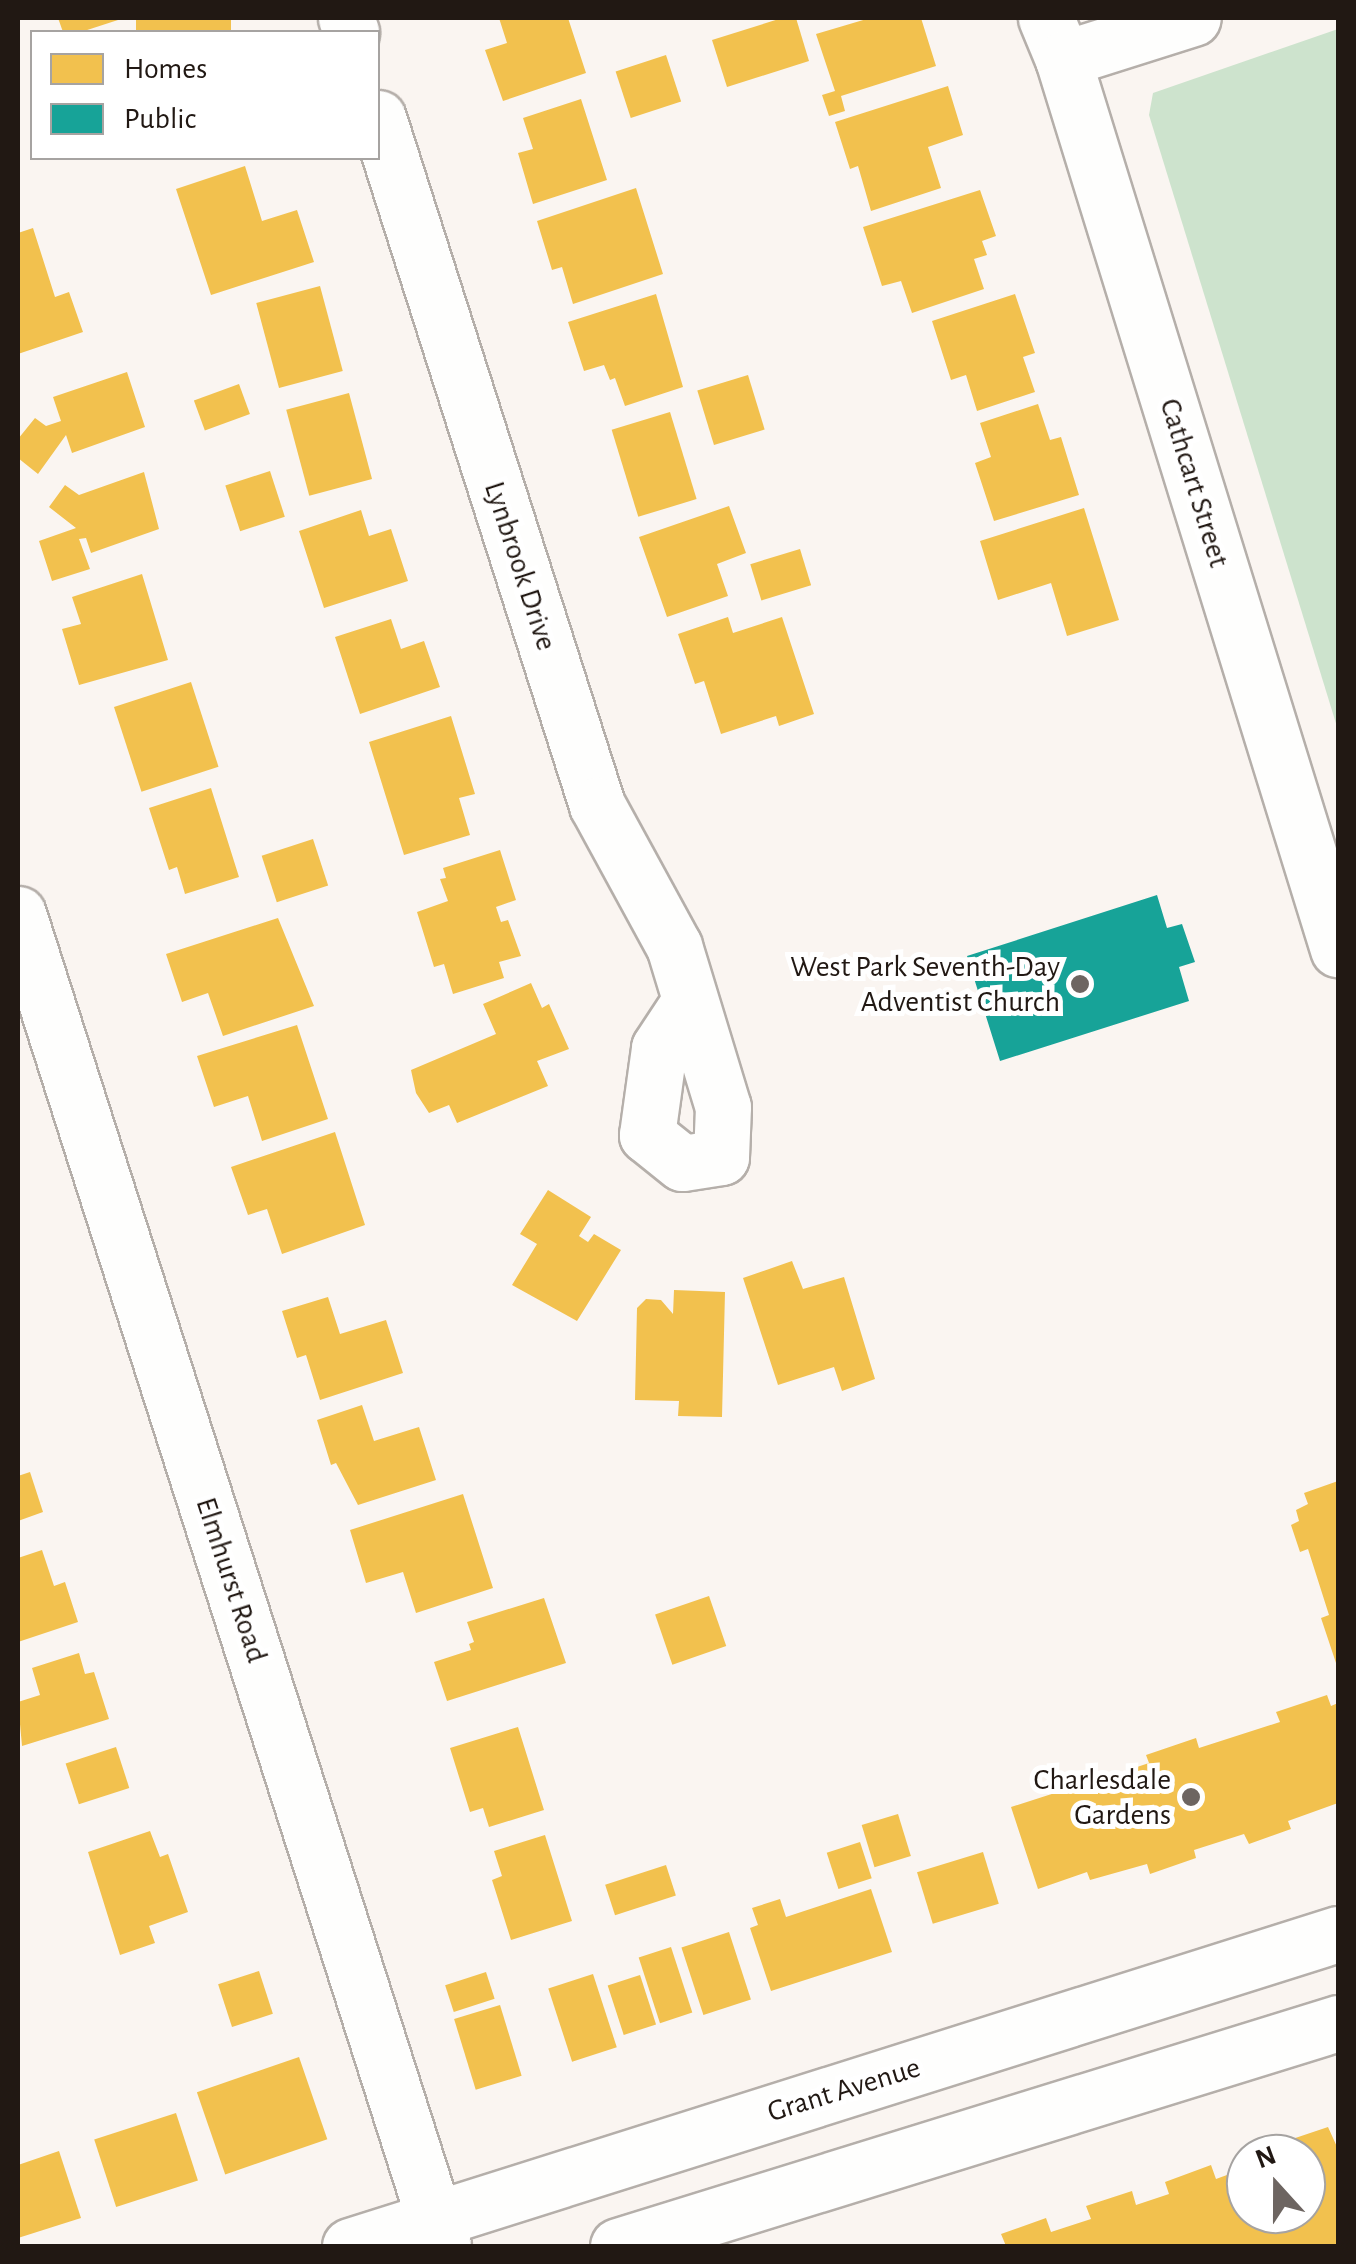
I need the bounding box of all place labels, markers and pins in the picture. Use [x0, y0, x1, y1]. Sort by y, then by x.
place label: West Park Seventh-Day Adventist Church [790, 949, 1060, 1020]
marker: West Park Seventh-Day Adventist Church [1069, 973, 1091, 995]
place label: Charlesdale Gardens [1034, 1762, 1171, 1832]
marker: Charlesdale Gardens [1180, 1786, 1202, 1808]

